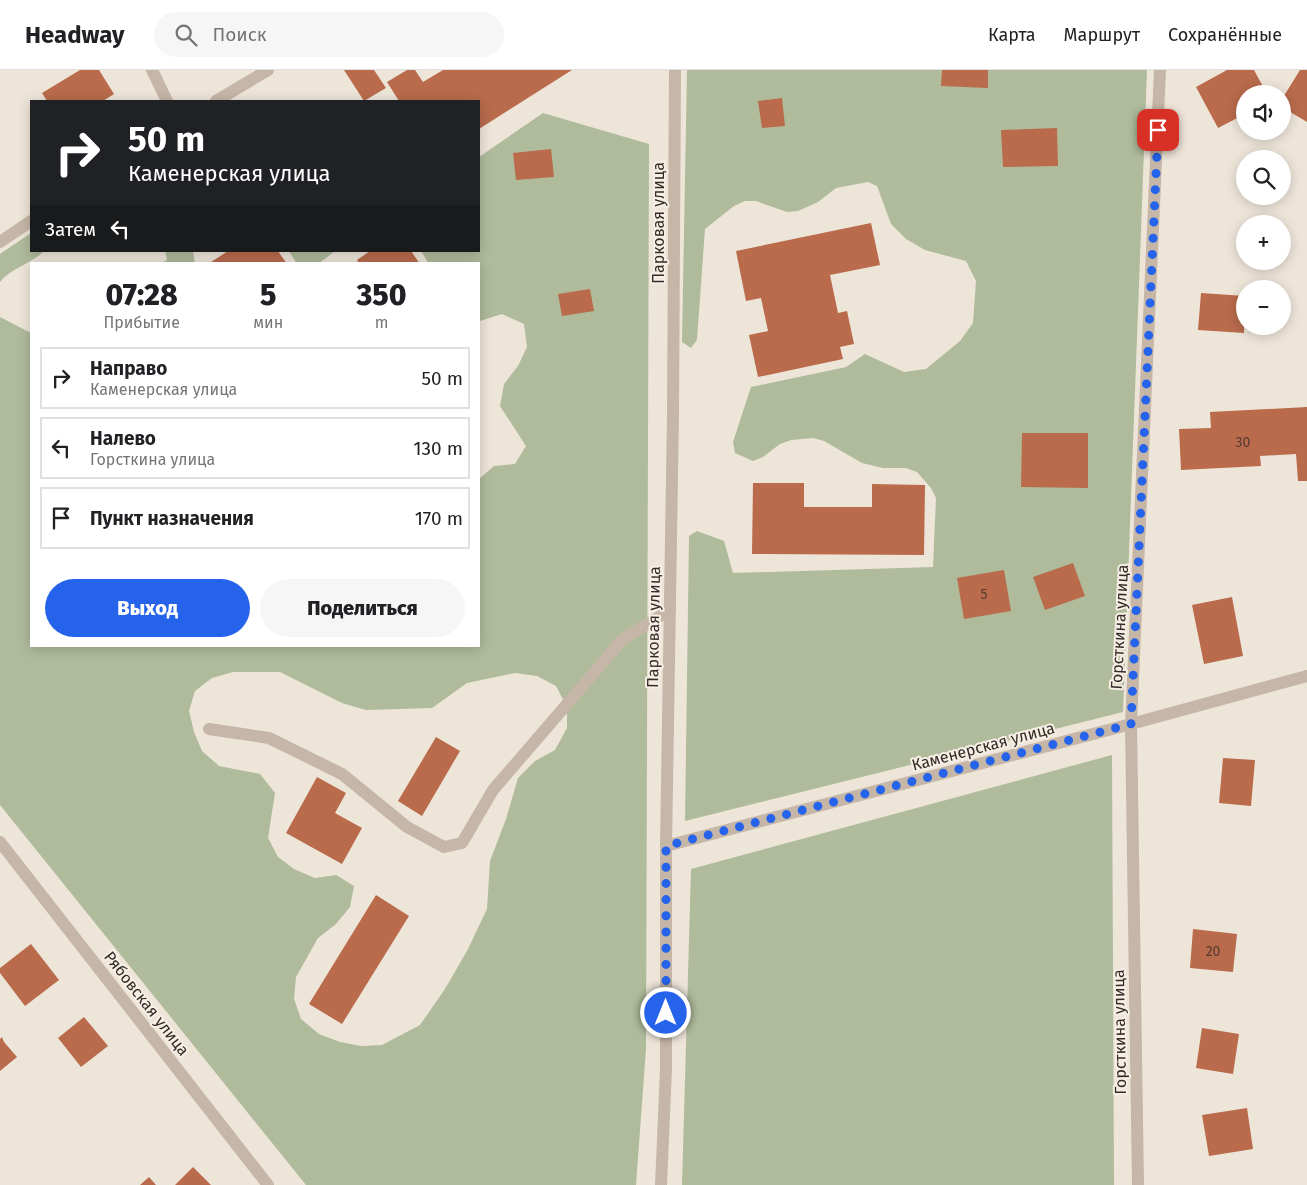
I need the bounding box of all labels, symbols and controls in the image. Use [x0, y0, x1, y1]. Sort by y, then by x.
search box [154, 12, 504, 57]
text: Headway [25, 21, 124, 49]
icon: search [172, 21, 200, 49]
text: Поиск [212, 23, 267, 46]
text: Карта [988, 24, 1036, 46]
text: Маршрут [1064, 24, 1140, 46]
text: Сохранённые [1168, 24, 1282, 46]
map controls [1236, 85, 1291, 335]
button: sound [1236, 85, 1291, 140]
pin [1137, 109, 1179, 151]
icon: arrive [1144, 116, 1172, 144]
text: 50 m [128, 118, 205, 160]
icon: right [45, 120, 110, 185]
button: search [1236, 150, 1291, 205]
text: Каменерская улица [128, 160, 330, 187]
street label: Парковая улица [649, 162, 668, 284]
icon: left [106, 215, 134, 243]
button: + [1236, 215, 1291, 270]
text: Затем [45, 218, 96, 241]
text: 07:28 [106, 277, 178, 313]
text: 5 [260, 277, 276, 313]
text: 350 [357, 277, 407, 313]
button: − [1236, 280, 1291, 335]
text: Прибытие [103, 313, 180, 332]
text: мин [253, 313, 283, 332]
text: m [375, 313, 388, 332]
text: Направо [90, 357, 167, 380]
icon: right [47, 364, 75, 392]
text: 50 m [422, 367, 463, 390]
text: Каменерская улица [90, 380, 237, 399]
text: Налево [90, 427, 156, 450]
icon: left [47, 434, 75, 462]
house number: 30 [1236, 434, 1251, 451]
text: 130 m [413, 437, 463, 460]
text: Горсткина улица [90, 450, 215, 469]
icon: arrive [47, 504, 75, 532]
text: Пункт назначения [90, 507, 254, 530]
text: 170 m [415, 507, 463, 530]
street label: Горсткина улица [1107, 564, 1132, 690]
street label: Парковая улица [643, 566, 664, 688]
button: Выход [45, 579, 250, 637]
button: Поделиться [260, 579, 465, 637]
house number: 5 [980, 586, 988, 603]
street label: Каменерская улица [910, 718, 1057, 775]
house number: 20 [1206, 943, 1221, 960]
street label: Рябовская улица [100, 947, 193, 1059]
street label: Горсткина улица [1109, 969, 1130, 1095]
position arrow [639, 986, 691, 1038]

